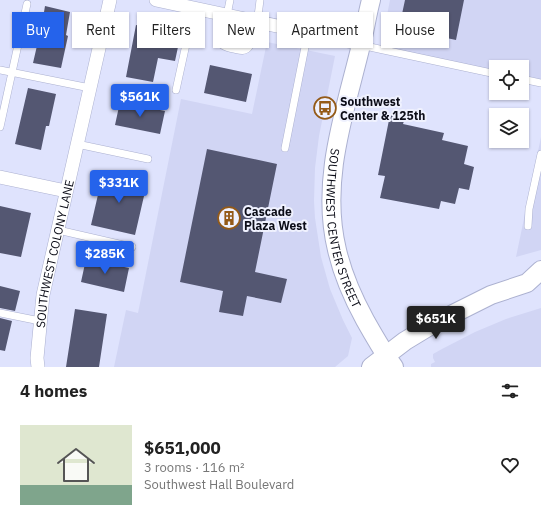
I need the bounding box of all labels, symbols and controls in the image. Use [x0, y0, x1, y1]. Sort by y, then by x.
chip: Buy [12, 12, 64, 48]
chip: Rent [72, 12, 129, 48]
chip: Filters [137, 12, 205, 48]
chip: New [213, 12, 269, 48]
chip: Apartment [277, 12, 373, 48]
chip: House [381, 12, 449, 48]
map controls [489, 60, 529, 148]
button: locate [489, 60, 529, 100]
pin: $561K [112, 84, 168, 118]
text: $561K [120, 88, 160, 105]
place label: Southwest Center & 125th [340, 94, 426, 123]
bus stop icon: Southwest Center & 125th [312, 95, 338, 121]
button: layers [489, 108, 529, 148]
street label: SOUTHWEST CENTER STREET [324, 147, 365, 310]
pin: $331K [91, 170, 147, 204]
text: $331K [99, 174, 139, 191]
street label: SOUTHWEST COLONY LANE [32, 178, 76, 328]
place label: Cascade Plaza West [244, 204, 307, 233]
building icon: Cascade Plaza West [216, 205, 242, 231]
pin: $285K [77, 241, 133, 275]
text: $285K [85, 245, 125, 262]
pin: $651K [408, 306, 464, 340]
text: $651K [416, 310, 456, 327]
text: 4 homes [20, 380, 87, 402]
icon: filters [499, 380, 521, 402]
text: $651,000 [144, 437, 221, 459]
icon: home [52, 441, 100, 489]
icon: heart [499, 454, 521, 476]
text: 3 rooms · 116 m² [144, 459, 245, 476]
text: Southwest Hall Boulevard [144, 476, 294, 493]

